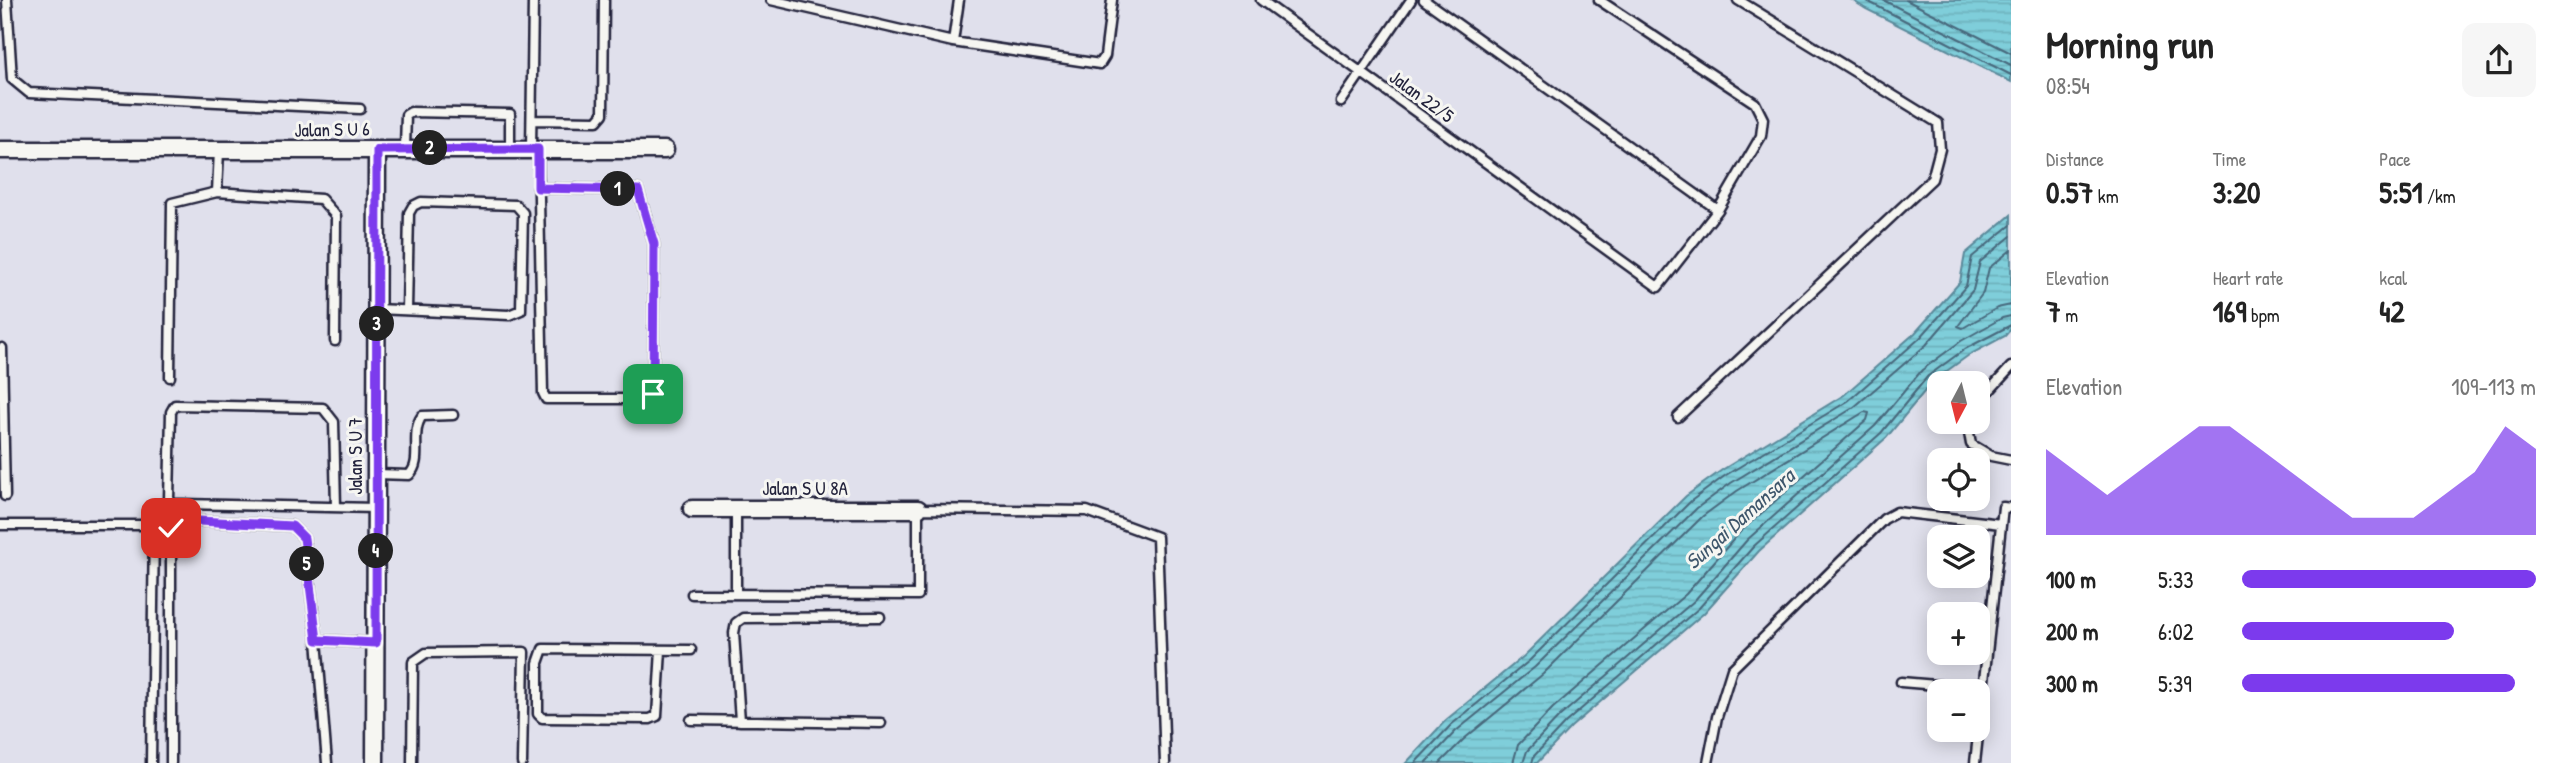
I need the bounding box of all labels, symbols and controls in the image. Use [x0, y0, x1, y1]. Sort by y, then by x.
text: Morning run [2046, 18, 2214, 70]
button: share [2462, 23, 2536, 97]
street label: Jalan 22/5 [1385, 64, 1459, 128]
text: 08:54 [2046, 70, 2090, 101]
street label: Jalan S U 6 [294, 115, 370, 143]
pin: 2 [412, 130, 448, 166]
text: 2 [425, 134, 434, 160]
text: Distance [2046, 146, 2104, 172]
text: Time [2213, 146, 2246, 172]
text: Pace [2379, 146, 2411, 172]
pin: 1 [600, 172, 636, 206]
text: 0.57 [2046, 172, 2093, 212]
text: 3:20 [2213, 172, 2261, 212]
text: 5:51 [2379, 172, 2423, 212]
text: 1 [614, 175, 621, 201]
text: km [2093, 183, 2119, 209]
text: /km [2423, 183, 2456, 209]
text: Elevation [2046, 265, 2109, 291]
text: Heart rate [2213, 265, 2284, 291]
text: kcal [2379, 265, 2407, 291]
text: 7 [2046, 291, 2061, 331]
text: 169 [2213, 291, 2247, 331]
text: 42 [2379, 291, 2405, 331]
text: m [2061, 302, 2078, 328]
text: bpm [2247, 302, 2280, 328]
pin: 3 [360, 306, 394, 342]
text: 3 [372, 310, 381, 336]
pin [623, 364, 683, 424]
north arrow [1927, 371, 1990, 434]
map controls [1927, 371, 1990, 742]
text: Elevation [2046, 371, 2122, 402]
text: 109–113 m [2451, 371, 2536, 402]
icon: arrive [634, 375, 672, 413]
street label: Jalan S U 7 [342, 417, 368, 495]
button: locate [1927, 448, 1990, 511]
water label: Sungai Damansara [1679, 460, 1803, 575]
street label: Jalan S U 8A [762, 475, 848, 501]
pin [141, 498, 201, 558]
icon: check [152, 509, 190, 547]
button: layers [1927, 525, 1990, 588]
pin: 4 [358, 534, 394, 568]
text: 4 [372, 537, 379, 563]
pin: 5 [290, 546, 324, 582]
text: 5 [302, 550, 311, 576]
text: 100 m [2046, 564, 2096, 595]
text: 5:33 [2158, 564, 2194, 595]
button: + [1927, 602, 1990, 665]
text: 200 m [2046, 616, 2098, 647]
text: 6:02 [2158, 616, 2194, 647]
text: 300 m [2046, 668, 2098, 699]
text: 5:39 [2158, 668, 2192, 699]
button: − [1927, 679, 1990, 742]

